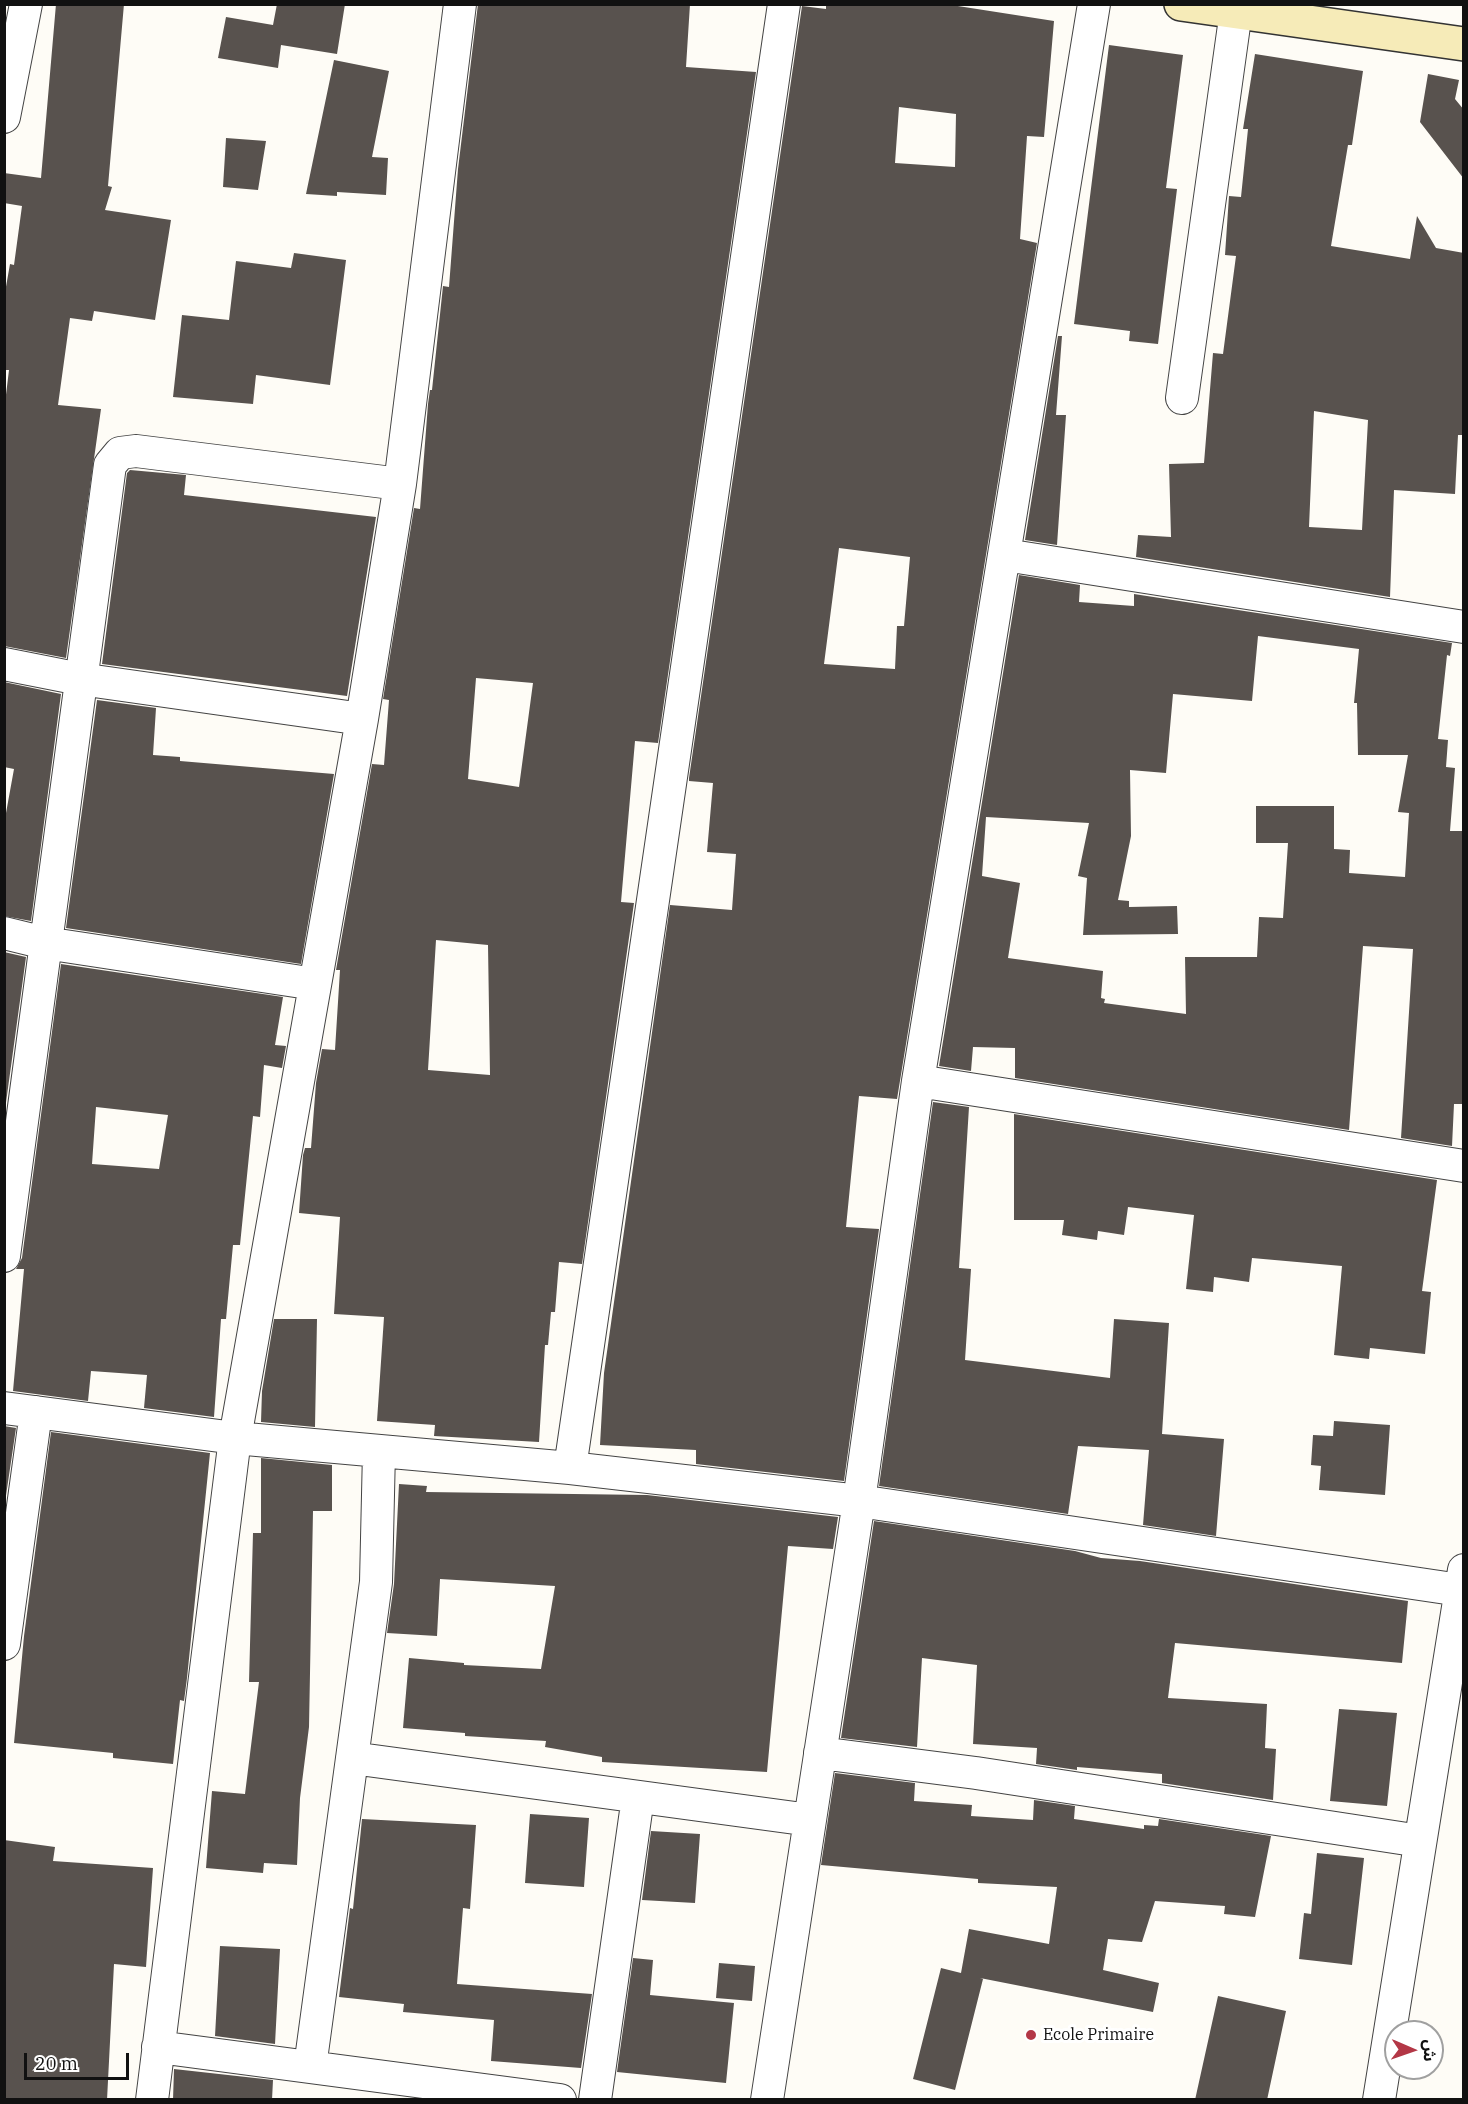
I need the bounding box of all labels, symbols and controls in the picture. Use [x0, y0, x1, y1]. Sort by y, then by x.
north arrow [1384, 2020, 1444, 2080]
place label: Ecole Primaire [1043, 2025, 1154, 2045]
marker: Ecole Primaire [1024, 2028, 1038, 2042]
text: ش [1420, 2039, 1440, 2062]
scale bar [27, 2041, 132, 2079]
text: 20 m [35, 2052, 78, 2075]

